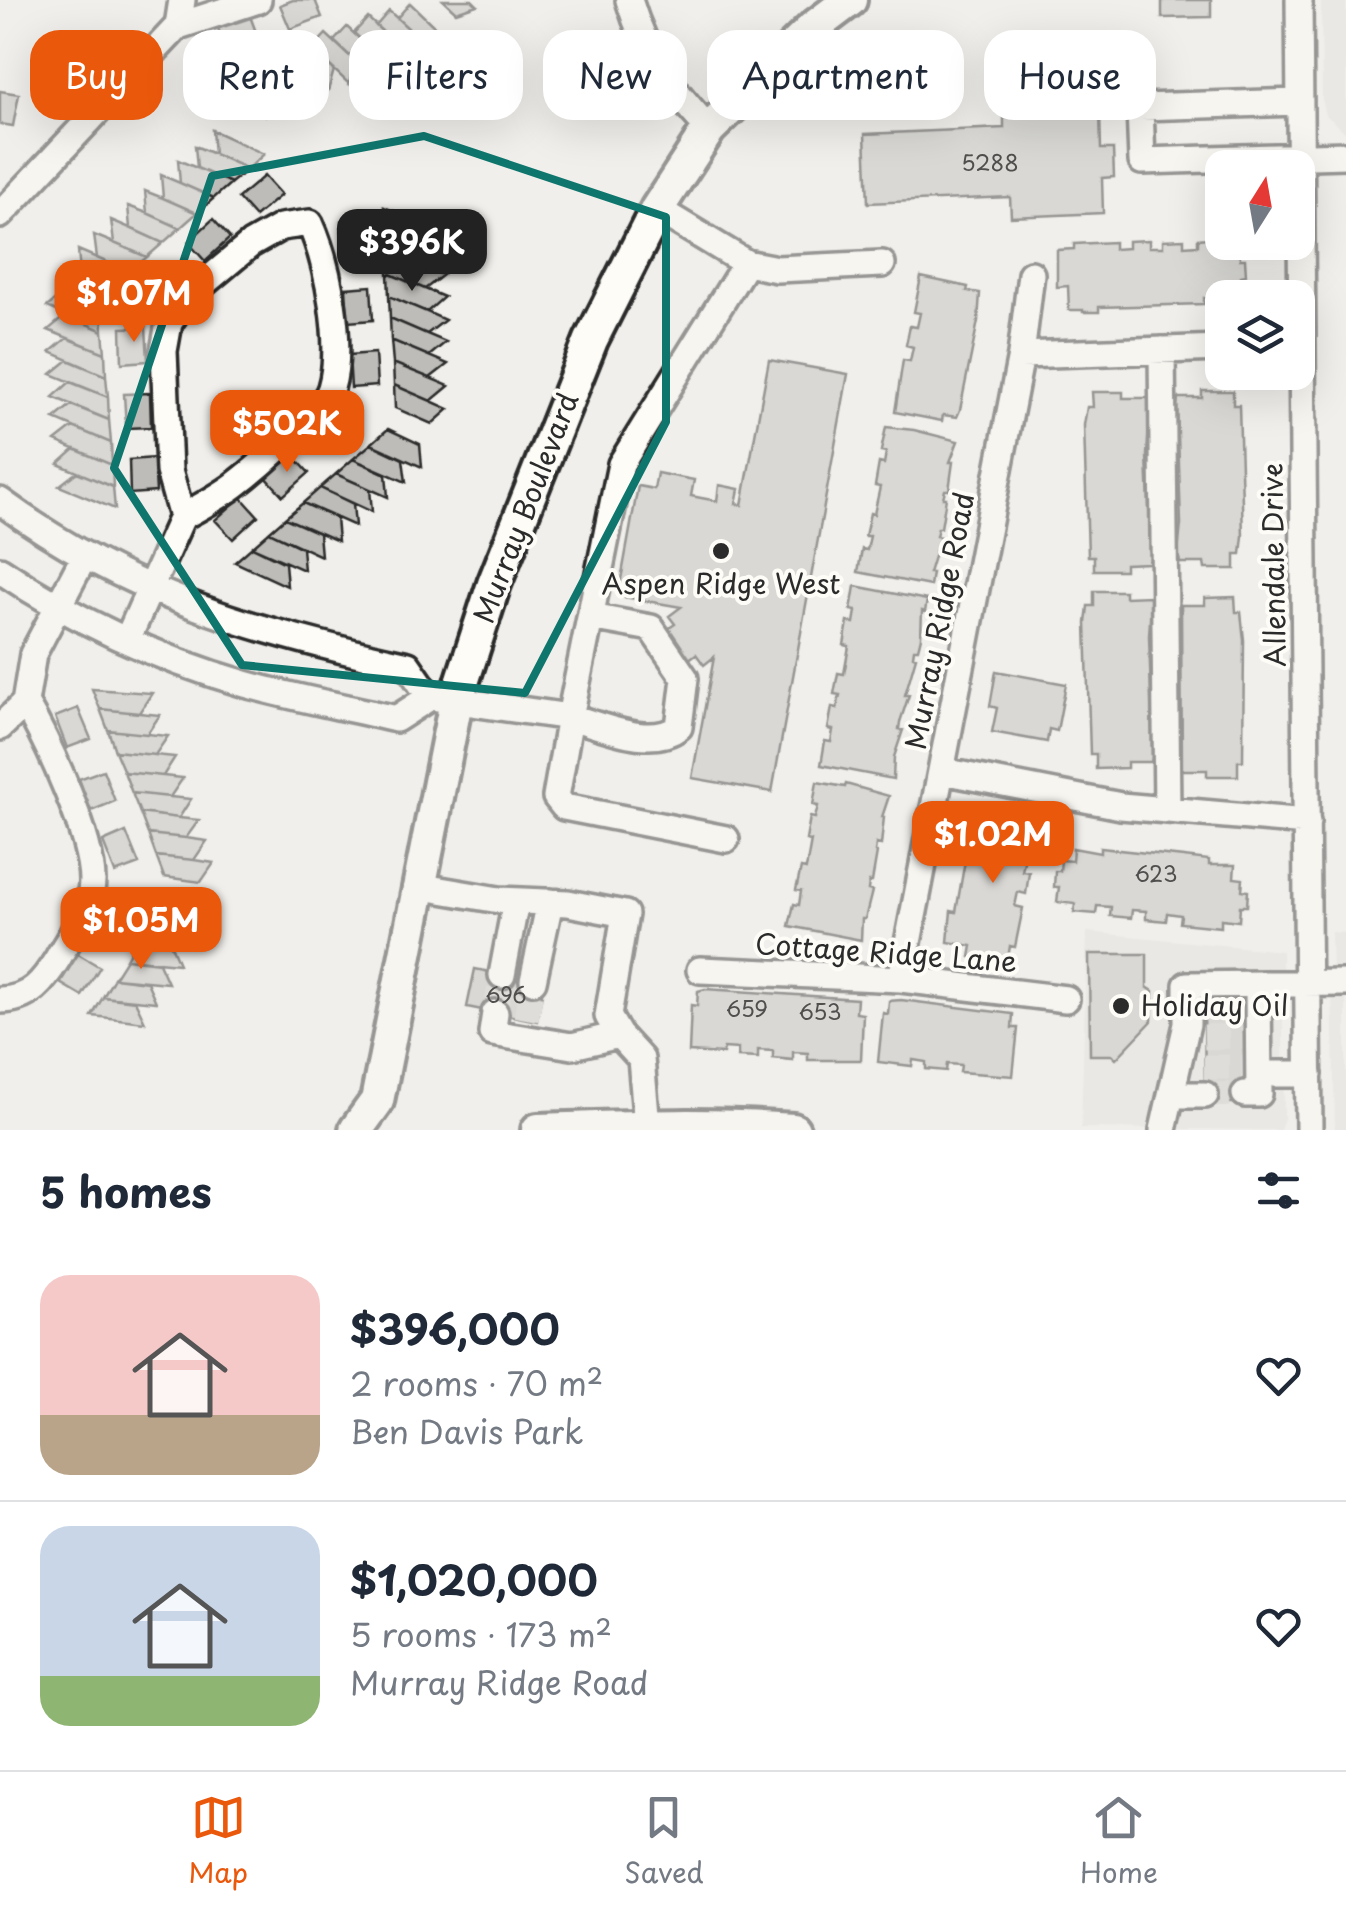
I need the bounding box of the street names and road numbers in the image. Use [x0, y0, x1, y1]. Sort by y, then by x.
street label: Murray Boulevard [461, 386, 588, 629]
street label: Allendale Drive [1249, 463, 1296, 667]
street label: Murray Ridge Road [893, 488, 985, 753]
street label: Cottage Ridge Lane [754, 921, 1018, 982]

